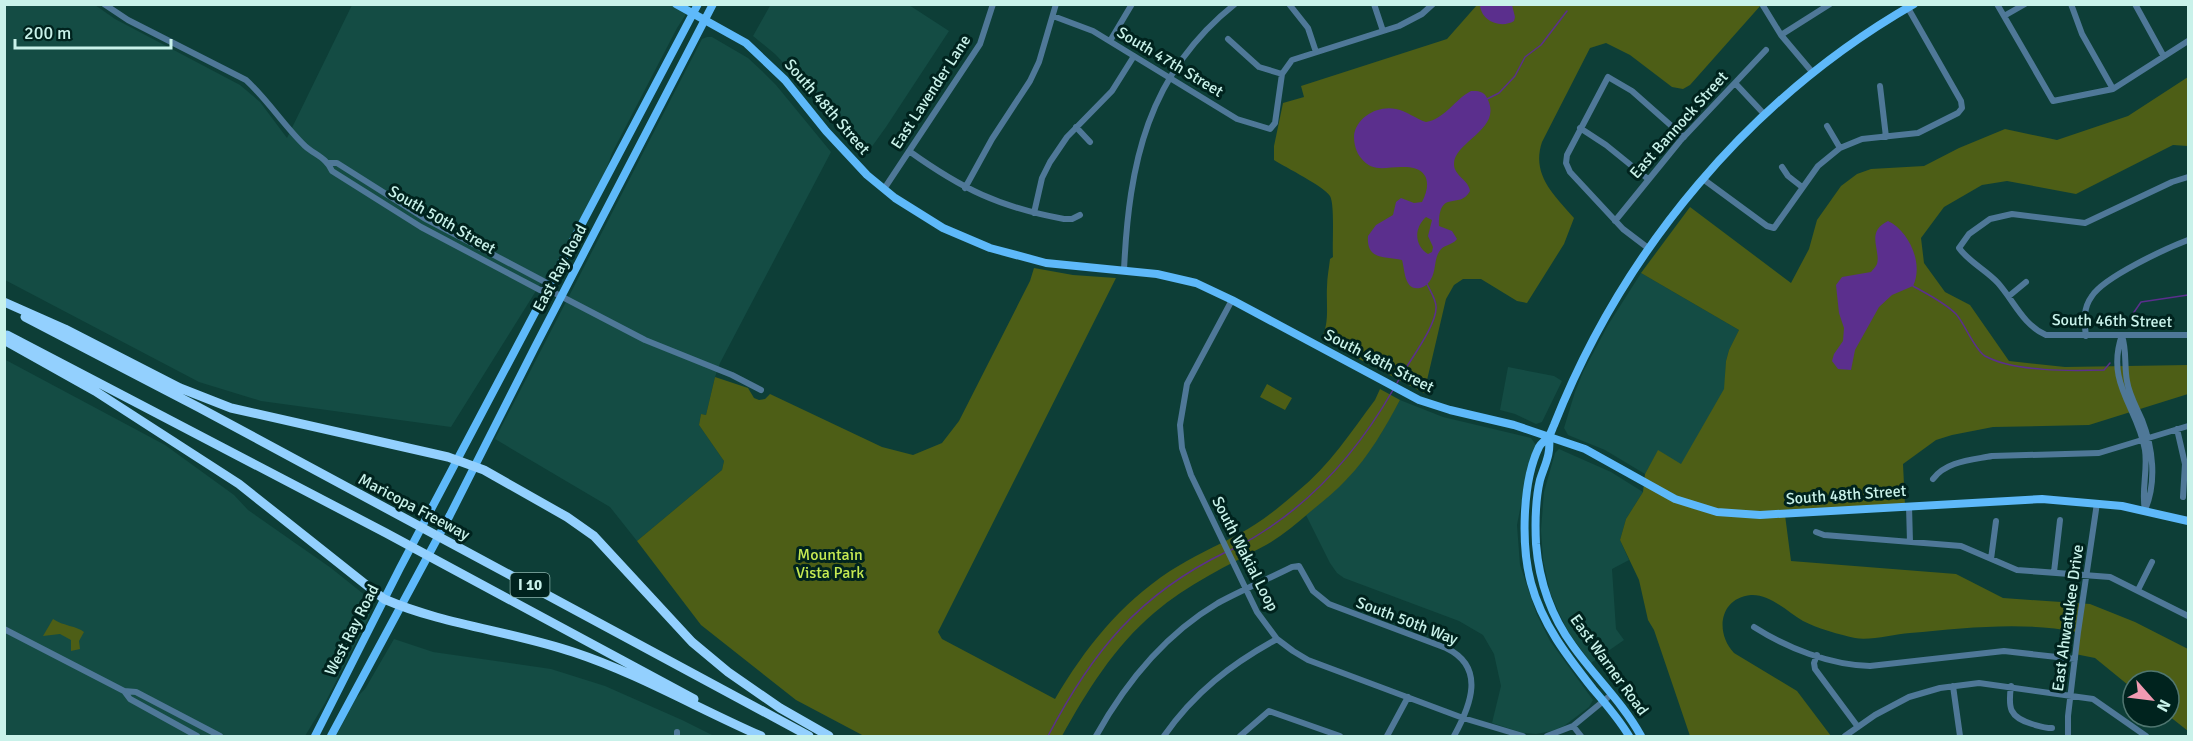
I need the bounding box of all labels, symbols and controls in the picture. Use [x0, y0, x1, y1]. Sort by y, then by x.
scale bar [15, 12, 171, 50]
text: 200 m [24, 22, 71, 44]
street label: South 47th Street [1113, 22, 1227, 102]
street label: East Lavender Lane [887, 31, 975, 153]
street label: South 48th Street [780, 55, 874, 159]
street label: East Bannock Street [1626, 67, 1733, 183]
street label: South 50th Street [385, 181, 500, 259]
street label: East Ray Road [529, 221, 591, 315]
street label: South 46th Street [2052, 310, 2173, 332]
street label: South 48th Street [1321, 325, 1438, 397]
street label: Maricopa Freeway [355, 469, 474, 545]
street label: South 48th Street [1785, 481, 1907, 509]
street label: South Wakial Loop [1207, 493, 1283, 615]
street label: East Ahwatukee Drive [2048, 543, 2088, 693]
park label: Mountain Vista Park [796, 545, 864, 583]
road number: I 10 [510, 573, 550, 597]
street label: West Ray Road [320, 581, 384, 679]
street label: South 50th Way [1353, 592, 1461, 650]
street label: East Warner Road [1565, 610, 1653, 720]
north arrow [2121, 669, 2181, 729]
text: N [2152, 696, 2175, 715]

